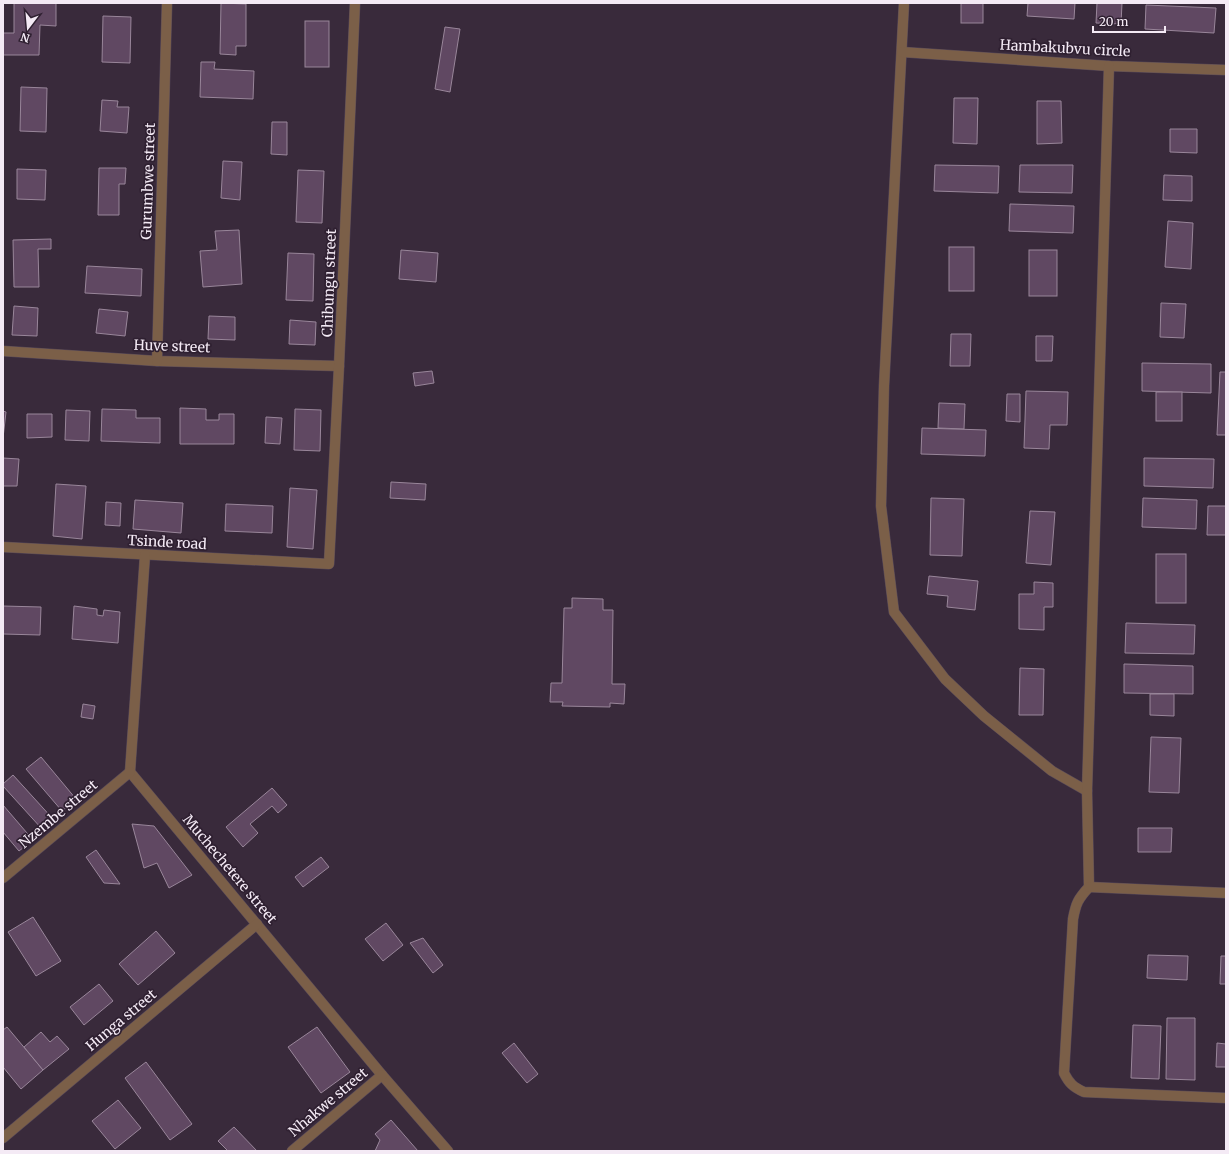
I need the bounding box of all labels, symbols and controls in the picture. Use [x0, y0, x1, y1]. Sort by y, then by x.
north arrow [8, 8, 48, 48]
scale bar [1093, 8, 1165, 34]
text: 20 m [1099, 14, 1128, 29]
text: N [19, 30, 31, 46]
street label: Hambakubvu circle [999, 36, 1131, 60]
street label: Gurumbwe street [137, 122, 159, 240]
street label: Chibungu street [318, 228, 340, 337]
street label: Huve street [133, 336, 211, 356]
street label: Tsinde road [127, 531, 208, 553]
street label: Nzembe street [15, 776, 101, 852]
street label: Muchechetere street [179, 811, 281, 928]
street label: Hunga street [82, 985, 160, 1055]
street label: Nhakwe street [285, 1063, 372, 1140]

